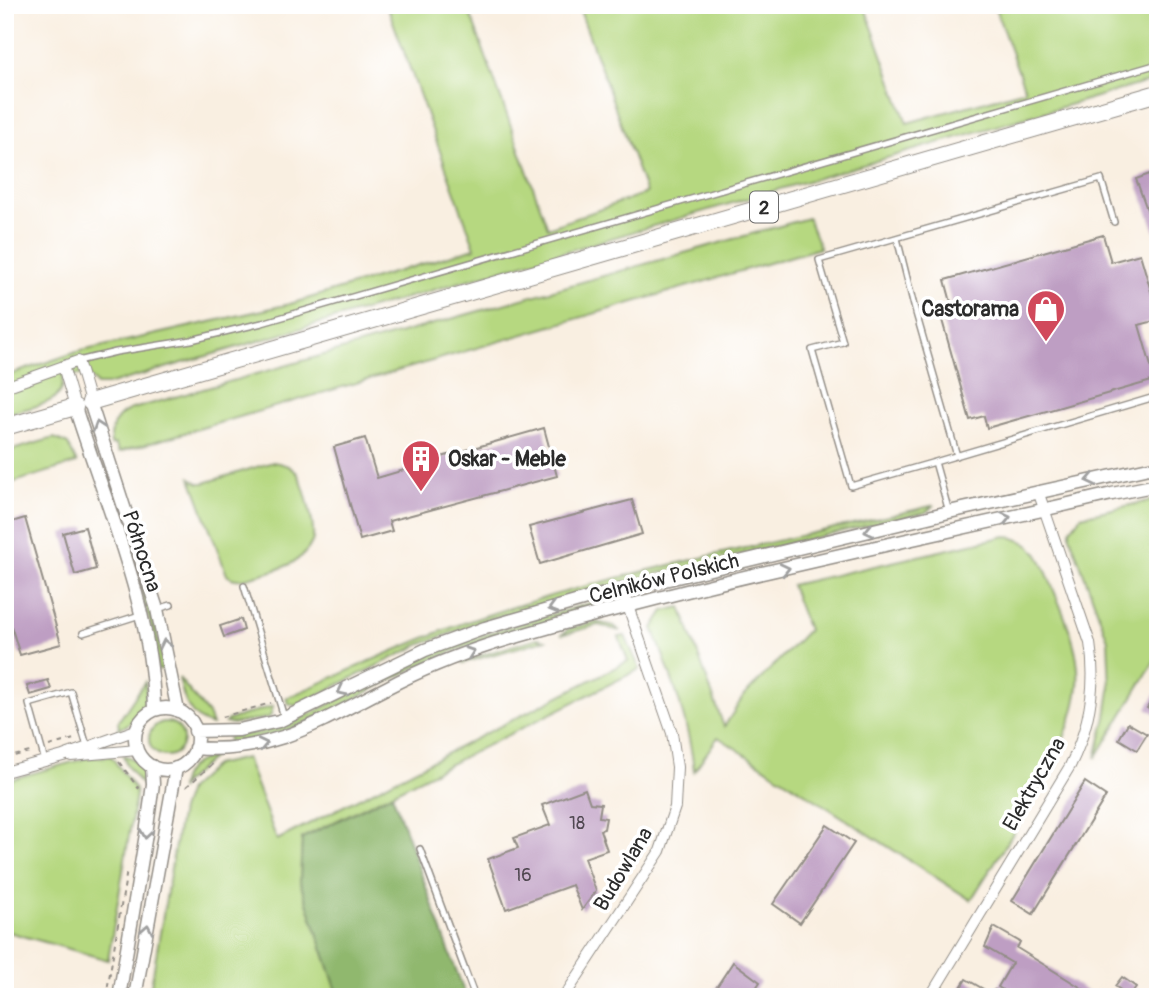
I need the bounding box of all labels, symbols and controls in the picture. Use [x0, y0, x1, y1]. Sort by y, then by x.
road number: 2 [750, 192, 778, 223]
shop icon: Castorama [1025, 288, 1067, 343]
place label: Castorama [921, 296, 1019, 323]
one-way arrow [92, 421, 106, 433]
building icon: Oskar - Meble [400, 438, 442, 493]
place label: Oskar - Meble [448, 446, 567, 473]
one-way arrow [1085, 472, 1097, 487]
street label: Północna [116, 507, 167, 595]
one-way arrow [1000, 512, 1012, 526]
one-way arrow [863, 523, 875, 537]
street label: Celników Polskich [587, 547, 742, 610]
one-way arrow [778, 563, 790, 577]
one-way arrow [547, 599, 559, 614]
one-way arrow [159, 638, 173, 650]
one-way arrow [463, 646, 475, 660]
one-way arrow [337, 682, 349, 696]
street label: Elektryczna [997, 733, 1072, 836]
one-way arrow [257, 737, 269, 752]
house number: 18 [569, 812, 585, 835]
street label: Budowlana [588, 822, 659, 916]
one-way arrow [139, 828, 154, 840]
house number: 16 [514, 864, 532, 887]
one-way arrow [139, 924, 154, 935]

